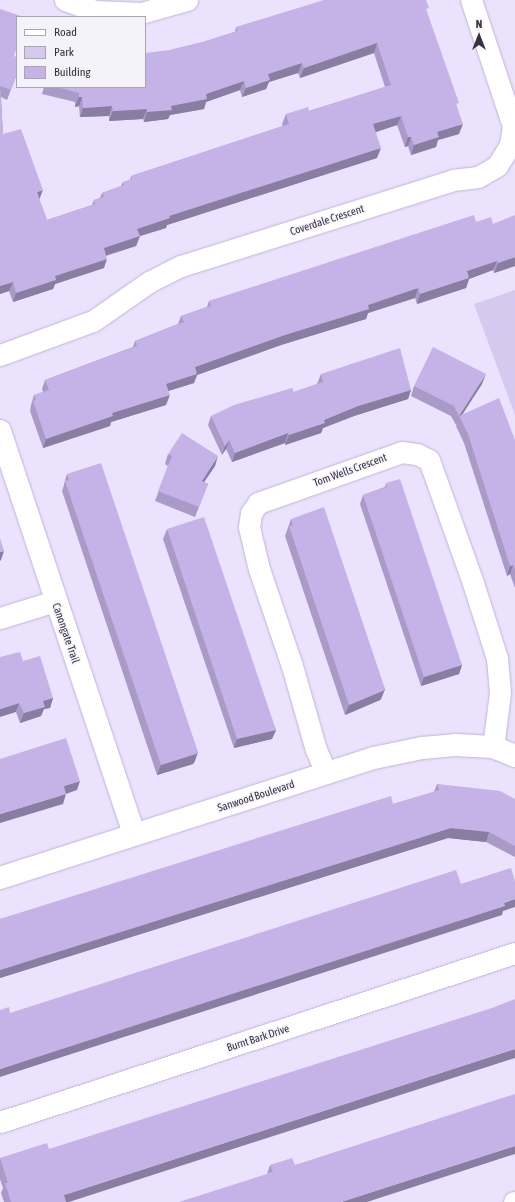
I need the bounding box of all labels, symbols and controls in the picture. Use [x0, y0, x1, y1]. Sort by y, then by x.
legend [16, 16, 146, 88]
north arrow [459, 16, 499, 56]
text: N [476, 18, 482, 30]
text: Road [54, 25, 77, 39]
text: Park [54, 45, 74, 59]
text: Building [54, 65, 91, 79]
street label: Coverdale Crescent [288, 202, 366, 238]
street label: Tom Wells Crescent [311, 451, 389, 489]
street label: Canongate Trail [50, 601, 82, 665]
street label: Sanwood Boulevard [216, 777, 296, 815]
street label: Burnt Bark Drive [225, 1022, 291, 1054]

